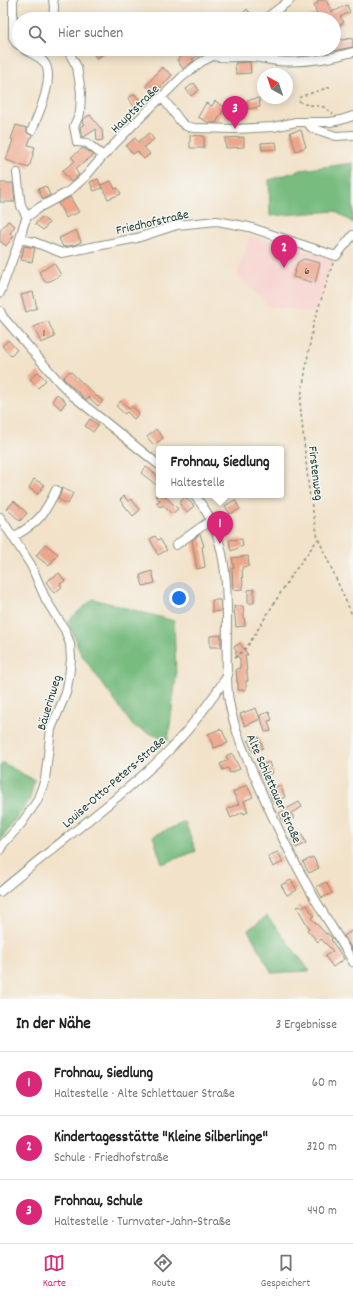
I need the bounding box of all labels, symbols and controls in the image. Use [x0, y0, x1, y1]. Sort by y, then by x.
search box [12, 12, 341, 56]
icon: search [26, 23, 48, 45]
text: Hier suchen [58, 23, 123, 45]
north arrow [257, 68, 293, 104]
street label: Hauptstraße [107, 81, 165, 138]
pin: 3 [222, 96, 248, 129]
street label: Friedhofstraße [114, 206, 191, 241]
pin: 2 [271, 235, 297, 268]
house number: 6 [304, 264, 310, 280]
house number: 1 [43, 326, 45, 342]
street label: Firstenweg [302, 445, 327, 502]
popup [156, 446, 284, 498]
text: Frohnau, Siedlung [170, 452, 270, 474]
text: Haltestelle [170, 474, 225, 493]
pin: 1 [207, 511, 233, 544]
your location [169, 588, 189, 608]
street label: Bäuerinweg [33, 672, 68, 733]
street label: Alte Schlettauer Straße [240, 731, 305, 847]
street label: Louise-Otto-Peters-Straße [59, 732, 171, 833]
text: In der Nähe [16, 1013, 91, 1037]
text: 3 Ergebnisse [275, 1016, 337, 1035]
text: Frohnau, Siedlung [54, 1063, 153, 1085]
text: 1 [28, 1074, 30, 1093]
text: 60 m [312, 1074, 337, 1093]
text: Haltestelle · Alte Schlettauer Straße [54, 1085, 235, 1104]
text: Kindertagesstätte "Kleine Silberlinge" [54, 1127, 268, 1149]
text: 2 [26, 1138, 32, 1157]
text: 320 m [307, 1138, 337, 1157]
text: Schule · Friedhofstraße [54, 1149, 168, 1168]
text: Frohnau, Schule [54, 1191, 143, 1213]
text: 3 [26, 1202, 32, 1221]
text: 440 m [307, 1202, 337, 1221]
text: Haltestelle · Turnvater-Jahn-Straße [54, 1213, 231, 1232]
tab: Karte [43, 1252, 66, 1292]
tab: Route [151, 1252, 175, 1292]
tab: Gespeichert [261, 1252, 310, 1292]

